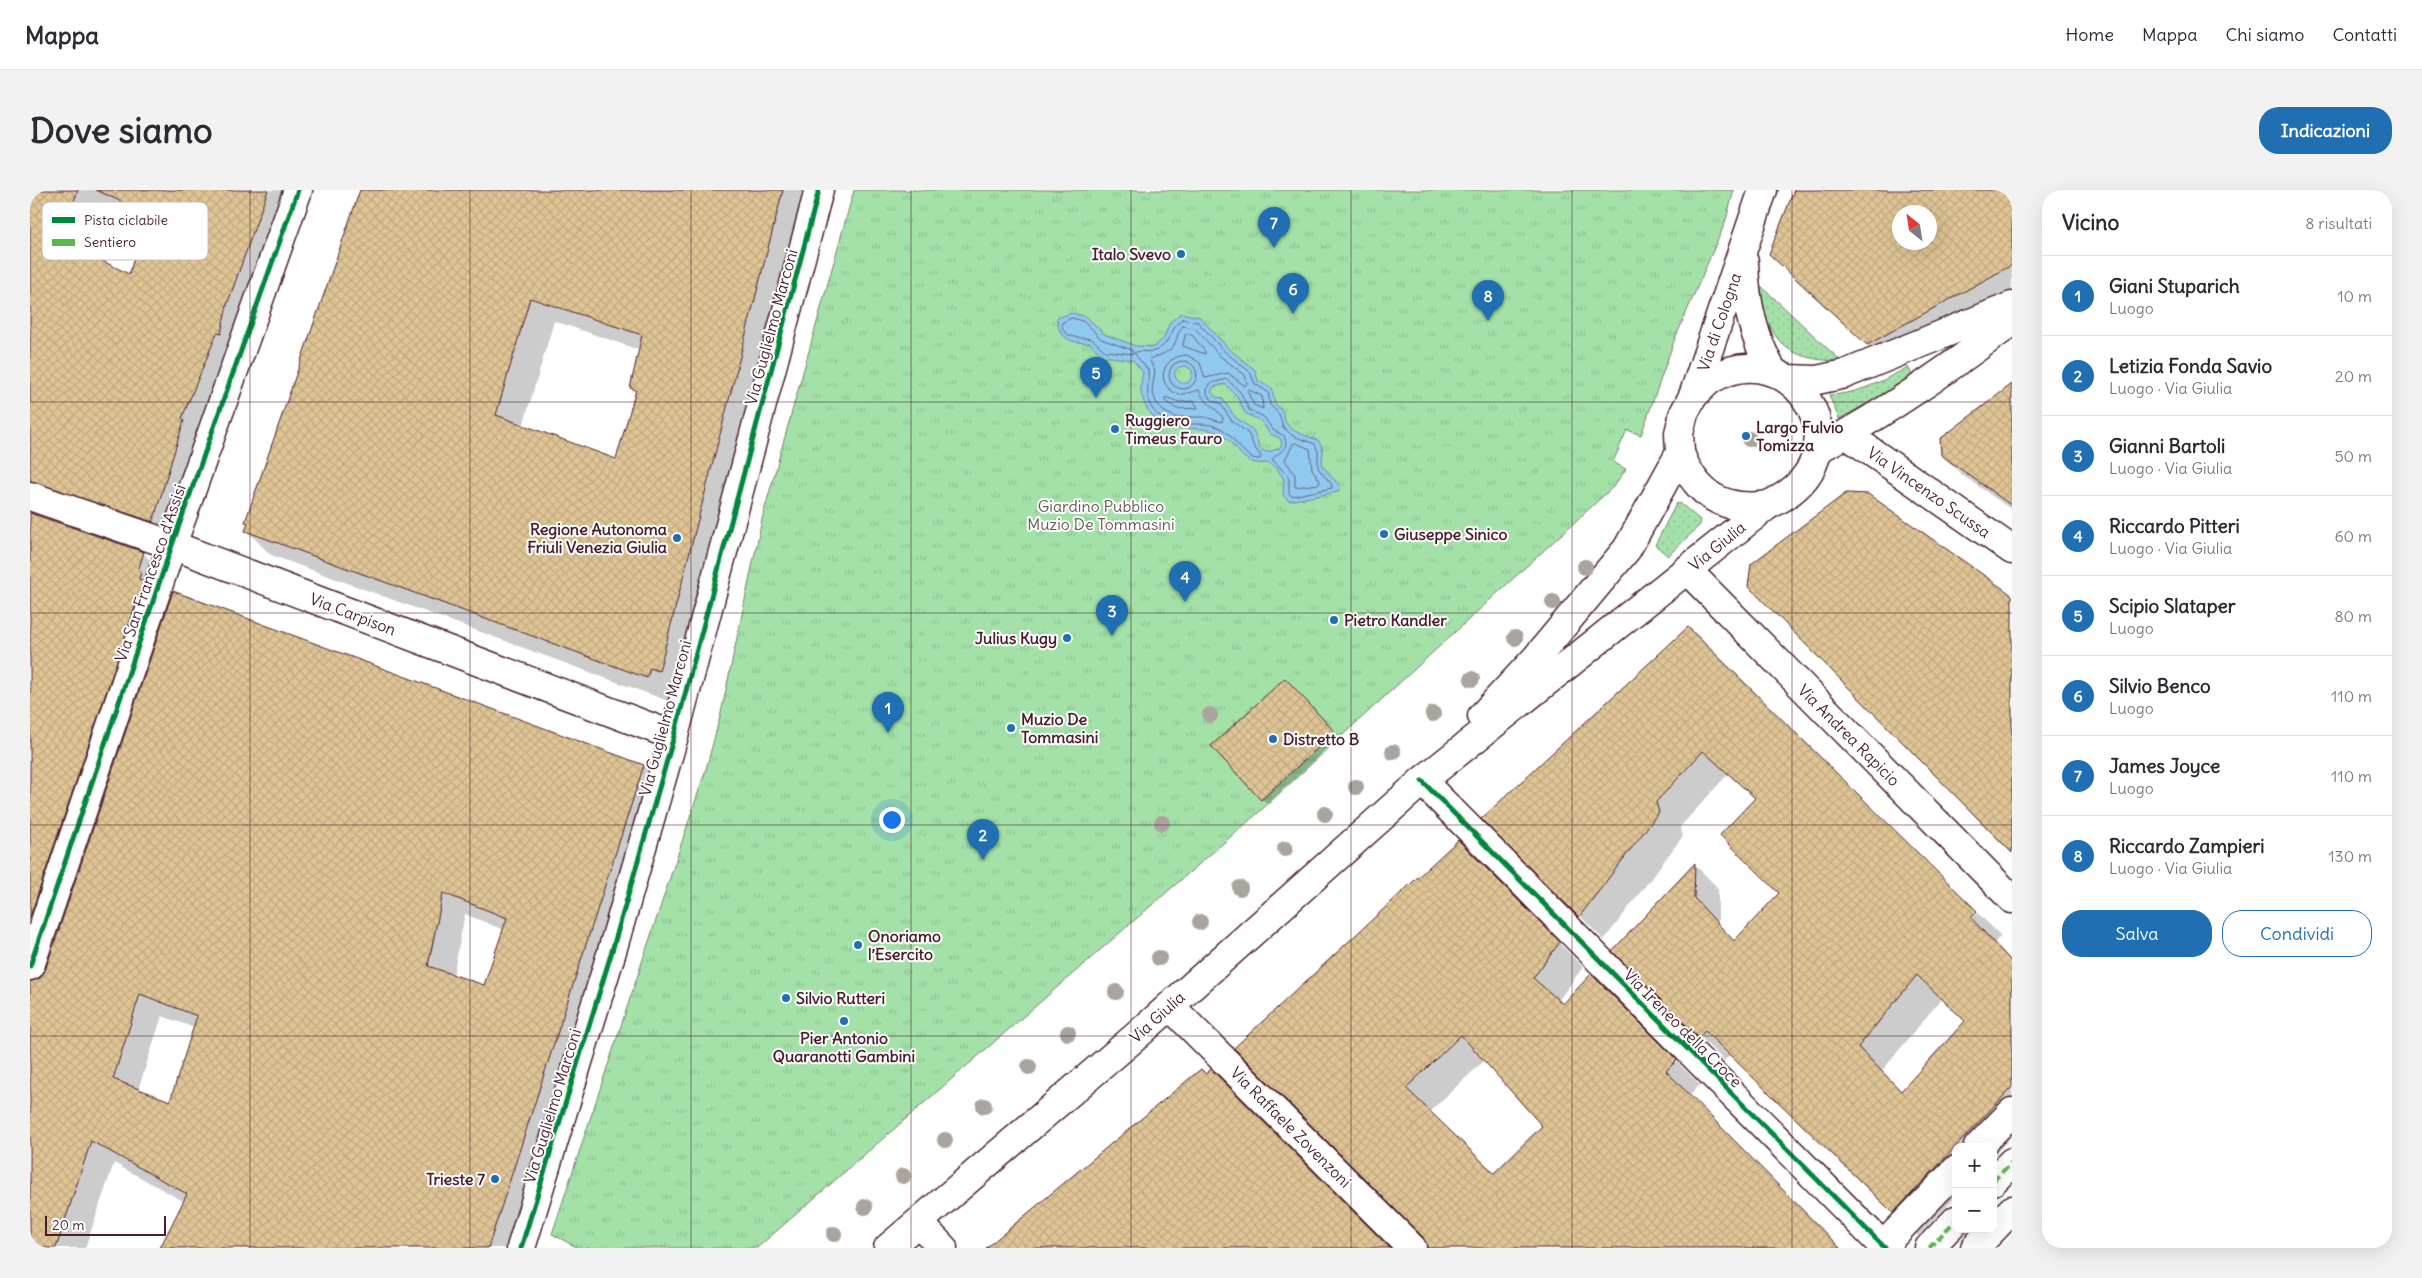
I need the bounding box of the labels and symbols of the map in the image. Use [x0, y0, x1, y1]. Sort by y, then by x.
legend [42, 202, 208, 260]
north arrow [1892, 205, 1937, 250]
pin: 7 [1258, 207, 1290, 248]
text: Pista ciclabile [84, 211, 168, 229]
text: Sentiero [84, 233, 136, 251]
place label: Italo Svevo [1092, 244, 1171, 264]
street label: Via Guglielmo Marconi [741, 247, 801, 407]
marker: Italo Svevo [1175, 248, 1187, 260]
street label: Via di Cologna [1693, 270, 1745, 374]
pin: 6 [1277, 273, 1309, 314]
pin: 8 [1472, 280, 1504, 321]
pin: 5 [1080, 357, 1112, 398]
place label: Ruggiero Timeus Fauro [1125, 410, 1222, 448]
place label: Largo Fulvio Tomizza [1756, 417, 1844, 455]
marker: Ruggiero Timeus Fauro [1109, 423, 1121, 435]
marker: Largo Fulvio Tomizza [1740, 430, 1752, 442]
street label: Via Vincenzo Scussa [1864, 442, 1994, 542]
street label: Via San Francesco d'Assisi [110, 482, 190, 664]
park label: Giardino Pubblico Muzio De Tommasini [1027, 496, 1175, 534]
street label: Via Giulia [1685, 517, 1749, 575]
place label: Regione Autonoma Friuli Venezia Giulia [527, 519, 667, 557]
place label: Giuseppe Sinico [1394, 524, 1507, 545]
marker: Giuseppe Sinico [1378, 528, 1390, 540]
marker: Regione Autonoma Friuli Venezia Giulia [671, 532, 683, 544]
pin: 4 [1169, 561, 1201, 602]
street label: Via Carpison [307, 588, 399, 640]
pin: 3 [1096, 595, 1128, 636]
place label: Pietro Kandler [1344, 610, 1447, 630]
marker: Pietro Kandler [1328, 614, 1340, 626]
place label: Julius Kugy [975, 628, 1057, 649]
marker: Julius Kugy [1061, 632, 1073, 644]
street label: Via Guglielmo Marconi [635, 638, 695, 798]
street label: Via Andrea Rapicio [1794, 680, 1904, 790]
pin: 1 [872, 692, 904, 733]
place label: Muzio De Tommasini [1021, 709, 1098, 747]
marker: Muzio De Tommasini [1005, 722, 1017, 734]
place label: Distretto B [1283, 729, 1360, 749]
marker: Distretto B [1267, 733, 1279, 745]
your location [879, 807, 905, 833]
pin: 2 [967, 819, 999, 860]
place label: Onoriamo l’Esercito [868, 926, 941, 964]
marker: Onoriamo l’Esercito [852, 939, 864, 951]
street label: Via Ireneo della Croce [1620, 965, 1746, 1091]
street label: Via Giulia [1125, 987, 1189, 1047]
place label: Silvio Rutteri [796, 988, 885, 1008]
marker: Silvio Rutteri [780, 992, 792, 1004]
marker: Pier Antonio Quaranotti Gambini [838, 1015, 850, 1027]
street label: Via Guglielmo Marconi [519, 1026, 585, 1186]
place label: Pier Antonio Quaranotti Gambini [773, 1028, 915, 1066]
street label: Via Raffaele Zovenzoni [1227, 1063, 1355, 1191]
place label: Trieste 7 [426, 1169, 485, 1189]
marker: Trieste 7 [489, 1173, 501, 1185]
scale bar [45, 1213, 166, 1236]

